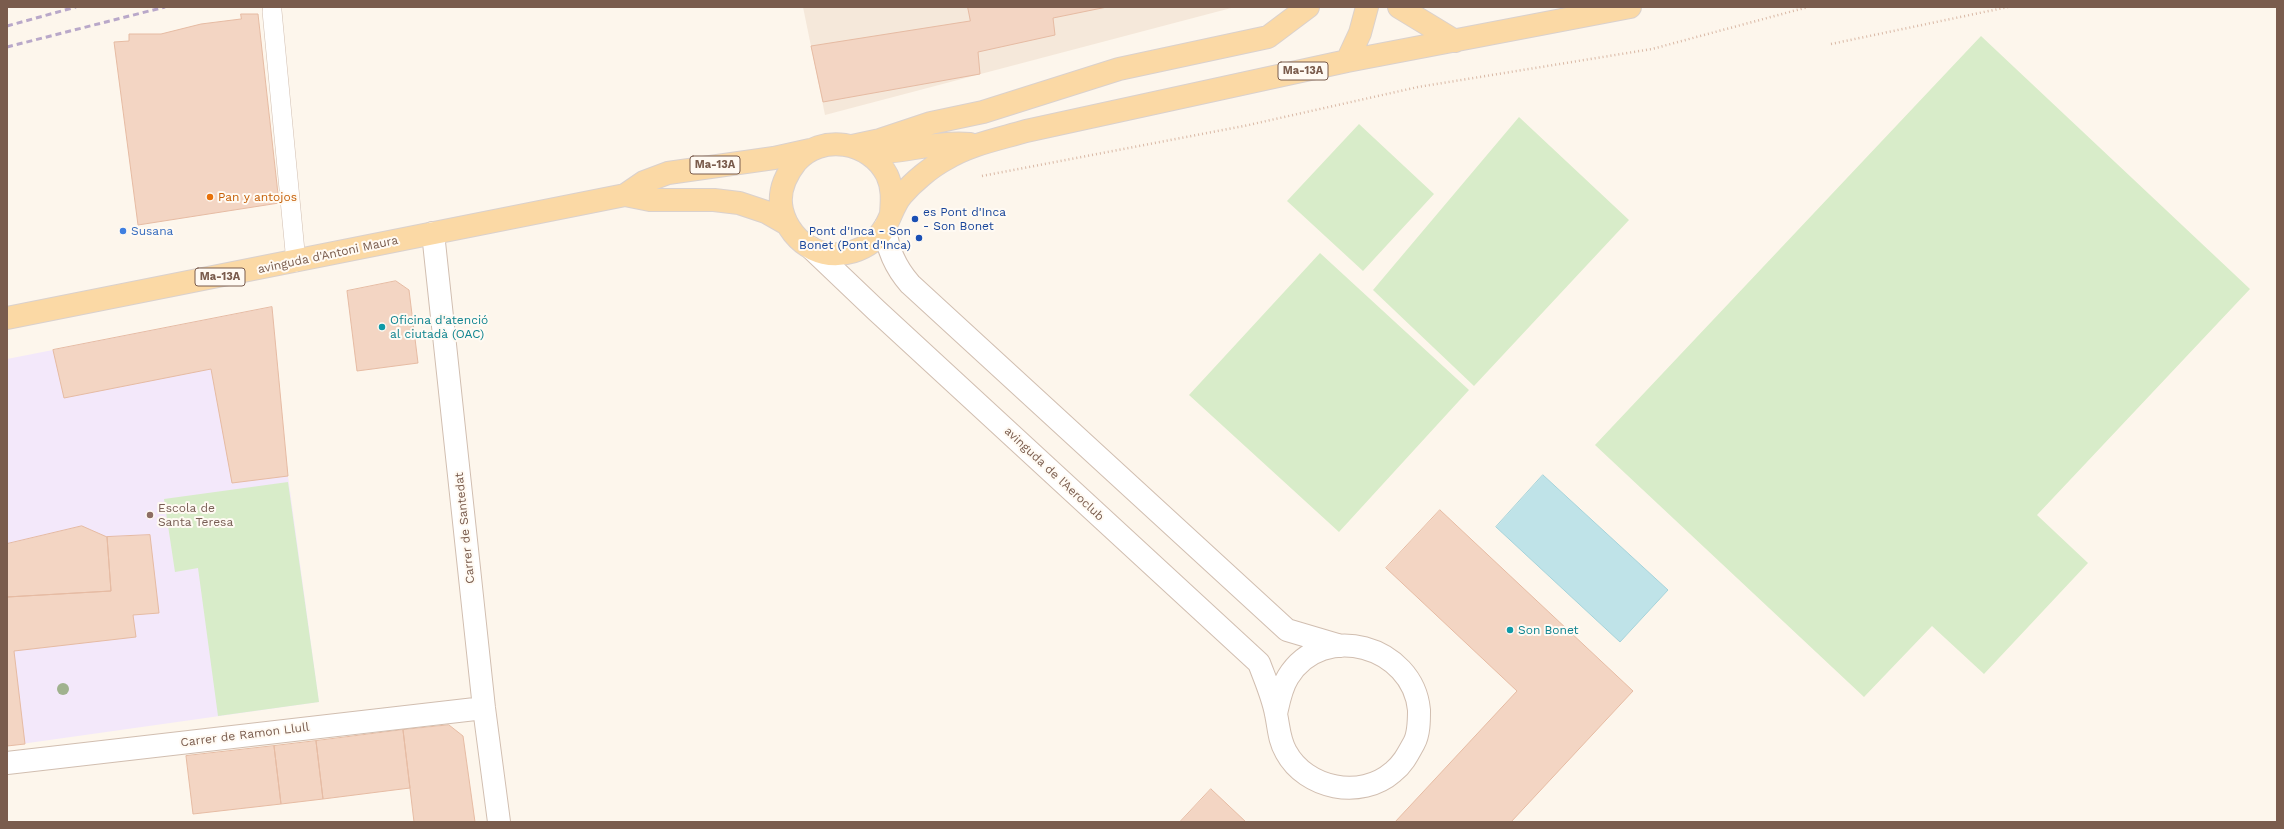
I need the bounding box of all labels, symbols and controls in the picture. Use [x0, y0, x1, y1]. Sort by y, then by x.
road number: Ma-13A [1278, 62, 1328, 80]
road number: Ma-13A [690, 156, 740, 174]
place label: Pan y antojos [218, 190, 297, 204]
marker: Pan y antojos [205, 192, 215, 202]
place label: es Pont d'Inca - Son Bonet [923, 205, 1006, 233]
marker: es Pont d'Inca - Son Bonet [910, 214, 920, 224]
place label: Susana [131, 224, 173, 238]
place label: Pont d'Inca - Son Bonet (Pont d'Inca) [799, 224, 911, 252]
marker: Susana [118, 226, 128, 236]
street label: avinguda d'Antoni Maura [257, 233, 399, 277]
marker: Pont d'Inca - Son Bonet (Pont d'Inca) [914, 233, 924, 243]
road number: Ma-13A [195, 268, 245, 286]
place label: Oficina d'atenció al ciutadà (OAC) [390, 313, 488, 341]
marker: Oficina d'atenció al ciutadà (OAC) [377, 322, 387, 332]
street label: avinguda de l'Aeroclub [1001, 424, 1107, 524]
street label: Carrer de Santedat [452, 472, 478, 584]
place label: Escola de Santa Teresa [158, 501, 233, 529]
marker: Escola de Santa Teresa [145, 510, 155, 520]
place label: Son Bonet [1518, 623, 1579, 637]
marker: Son Bonet [1505, 625, 1515, 635]
street label: Carrer de Ramon Llull [180, 720, 310, 750]

